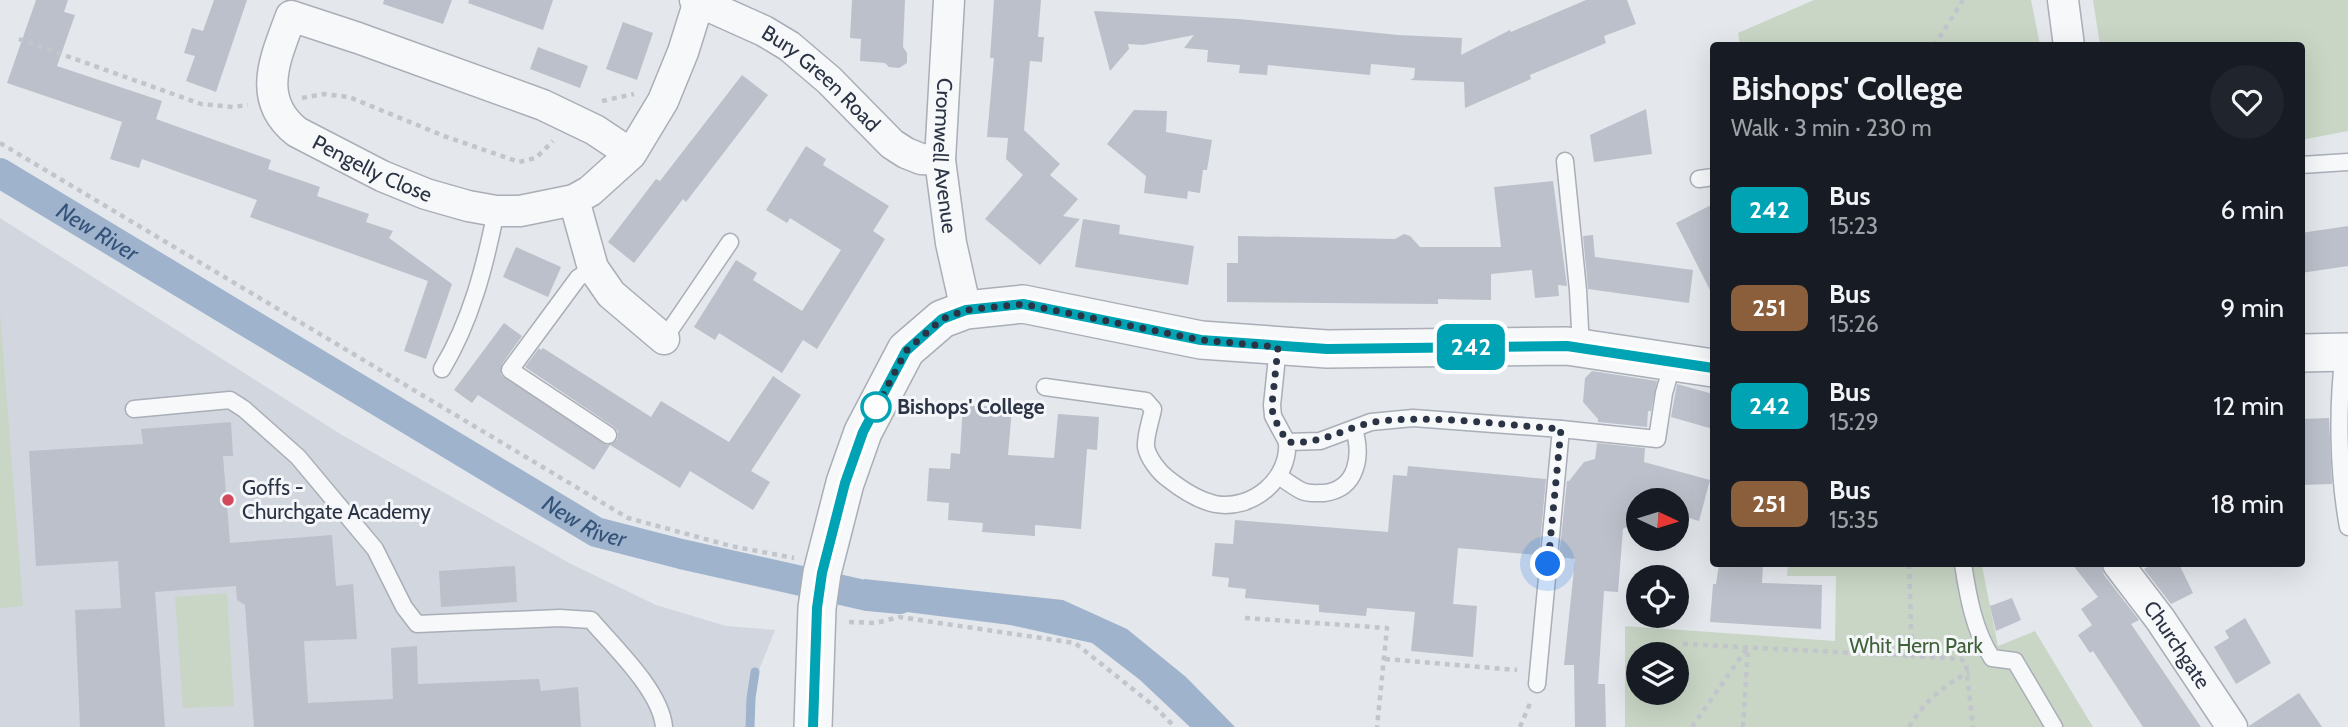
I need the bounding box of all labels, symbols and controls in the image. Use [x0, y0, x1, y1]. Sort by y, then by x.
street label: Bury Green Road [758, 20, 886, 136]
button: heart [2210, 65, 2284, 139]
text: Bishops' College [1731, 68, 1963, 108]
street label: Cromwell Avenue [928, 77, 963, 235]
text: Walk · 3 min · 230 m [1731, 114, 1932, 142]
street label: Pengelly Close [308, 129, 436, 207]
text: Bus [1829, 180, 1870, 212]
text: 6 min [2221, 194, 2284, 226]
text: 242 [1749, 195, 1790, 224]
water label: New River [52, 196, 145, 268]
text: 15:23 [1829, 212, 1878, 240]
text: Bus [1829, 278, 1870, 310]
text: 9 min [2221, 292, 2284, 324]
text: 251 [1752, 293, 1787, 322]
text: 15:26 [1829, 310, 1879, 338]
line badge: 242 [1431, 324, 1511, 370]
text: 242 [1451, 332, 1491, 361]
text: Bus [1829, 376, 1870, 408]
text: 12 min [2213, 390, 2284, 422]
text: 242 [1749, 391, 1790, 420]
marker: Bishops' College [861, 392, 891, 422]
place label: Bishops' College [897, 394, 1045, 419]
text: 15:29 [1829, 408, 1879, 436]
text: Bus [1829, 474, 1870, 506]
place label: Goffs - Churchgate Academy [242, 475, 431, 524]
north arrow [1626, 488, 1689, 551]
map controls [1626, 488, 1689, 705]
text: 18 min [2211, 488, 2284, 520]
water label: New River [537, 489, 630, 553]
text: 251 [1752, 489, 1787, 518]
marker: Goffs - Churchgate Academy [220, 492, 236, 508]
text: 15:35 [1829, 506, 1879, 534]
your location [1530, 546, 1565, 581]
button: locate [1626, 565, 1689, 628]
street label: Churchgate [2139, 596, 2216, 693]
park label: Whit Hern Park [1849, 633, 1983, 658]
button: layers [1626, 642, 1689, 705]

